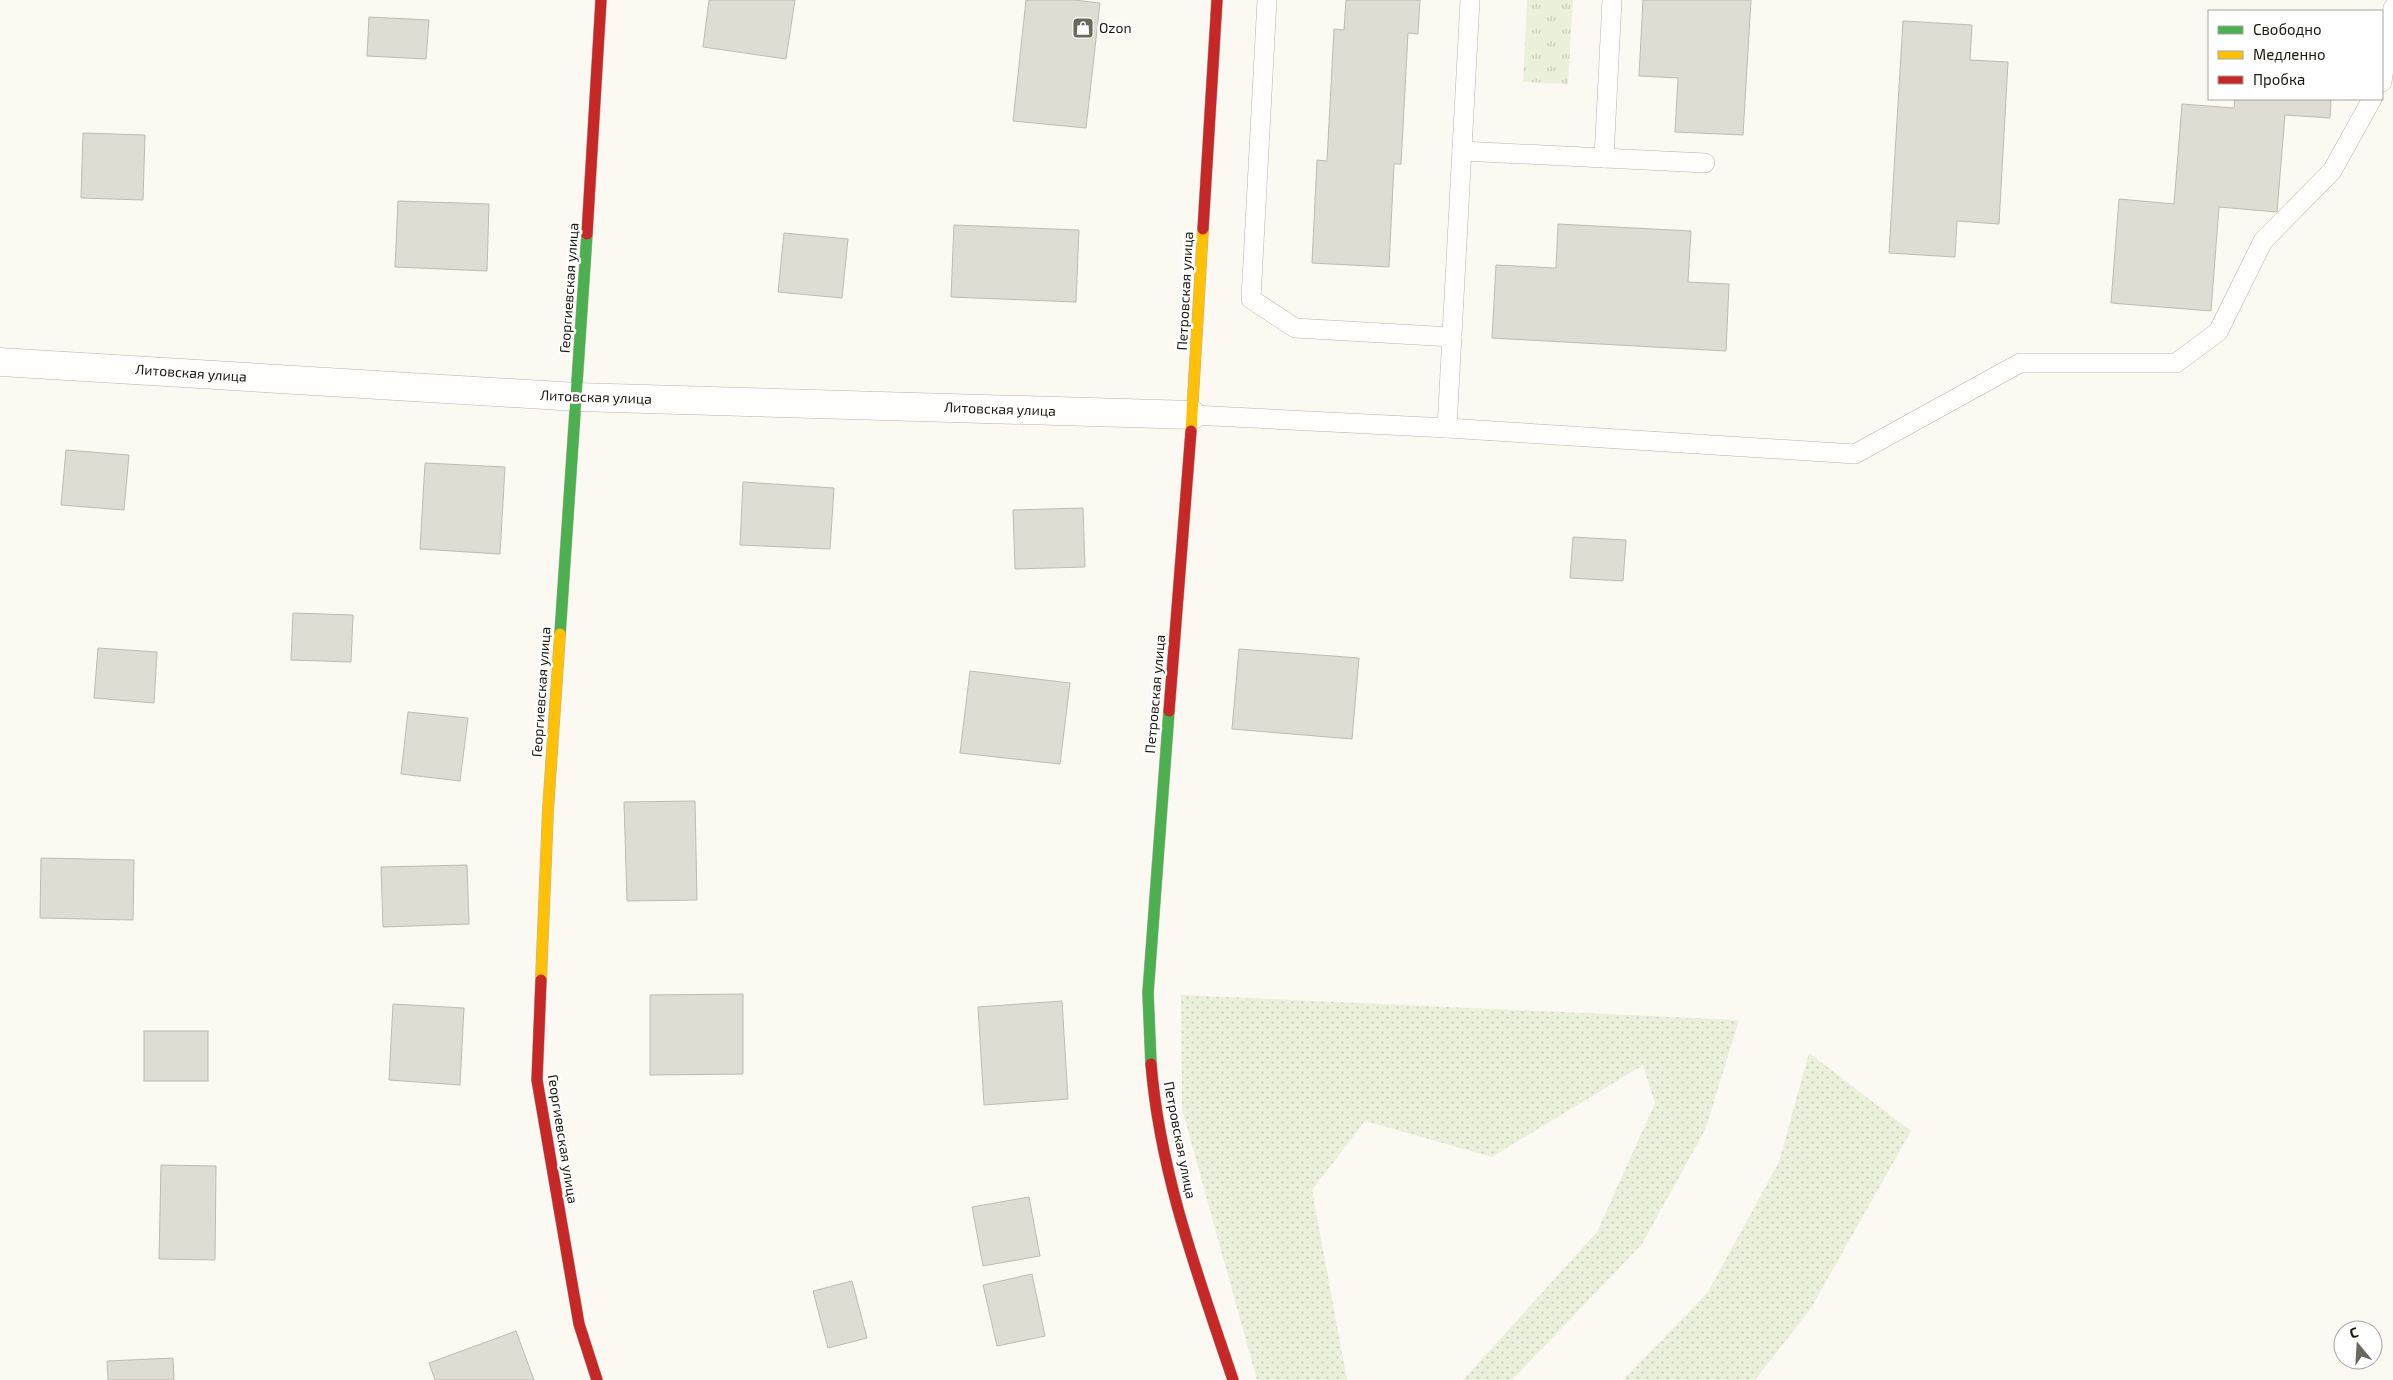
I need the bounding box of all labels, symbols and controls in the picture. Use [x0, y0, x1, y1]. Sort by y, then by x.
legend [2208, 10, 2383, 100]
shop icon: Ozon [1071, 16, 1095, 40]
place label: Ozon [1099, 19, 1132, 36]
text: Свободно [2253, 20, 2322, 38]
text: Медленно [2253, 45, 2326, 63]
text: Пробка [2253, 70, 2305, 88]
street label: Георгиевская улица [555, 222, 582, 354]
street label: Петровская улица [1173, 231, 1196, 351]
street label: Литовская улица [135, 360, 247, 385]
street label: Литовская улица [540, 386, 652, 407]
street label: Литовская улица [944, 398, 1056, 419]
street label: Георгиевская улица [527, 626, 554, 758]
street label: Петровская улица [1141, 634, 1168, 754]
street label: Георгиевская улица [545, 1073, 582, 1205]
street label: Петровская улица [1161, 1080, 1200, 1200]
north arrow [2333, 1320, 2383, 1370]
text: С [2347, 1323, 2360, 1342]

